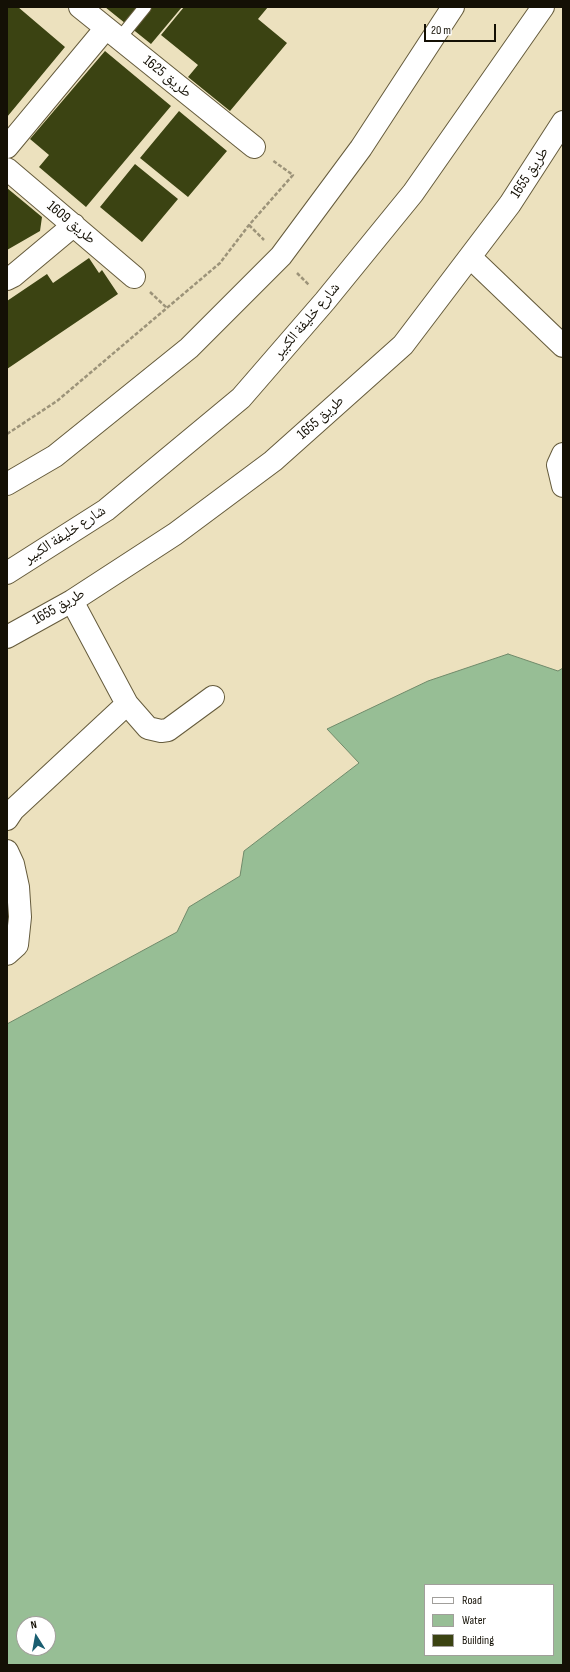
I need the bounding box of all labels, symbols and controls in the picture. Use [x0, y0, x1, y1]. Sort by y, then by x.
scale bar [426, 16, 498, 42]
text: 20 m [431, 23, 451, 38]
street label: طريق 1625 [139, 52, 195, 102]
street label: طريق 1655 [507, 144, 553, 202]
street label: طريق 1609 [43, 197, 99, 249]
street label: شارع خليفة الكبير [270, 279, 344, 363]
street label: طريق 1655 [294, 392, 348, 444]
street label: شارع خليفة الكبير [21, 502, 109, 568]
street label: طريق 1655 [30, 585, 88, 629]
legend [424, 1584, 554, 1656]
text: Road [462, 1593, 482, 1608]
text: Water [462, 1613, 486, 1628]
north arrow [16, 1616, 56, 1656]
text: N [30, 1618, 38, 1632]
text: Building [462, 1633, 494, 1648]

